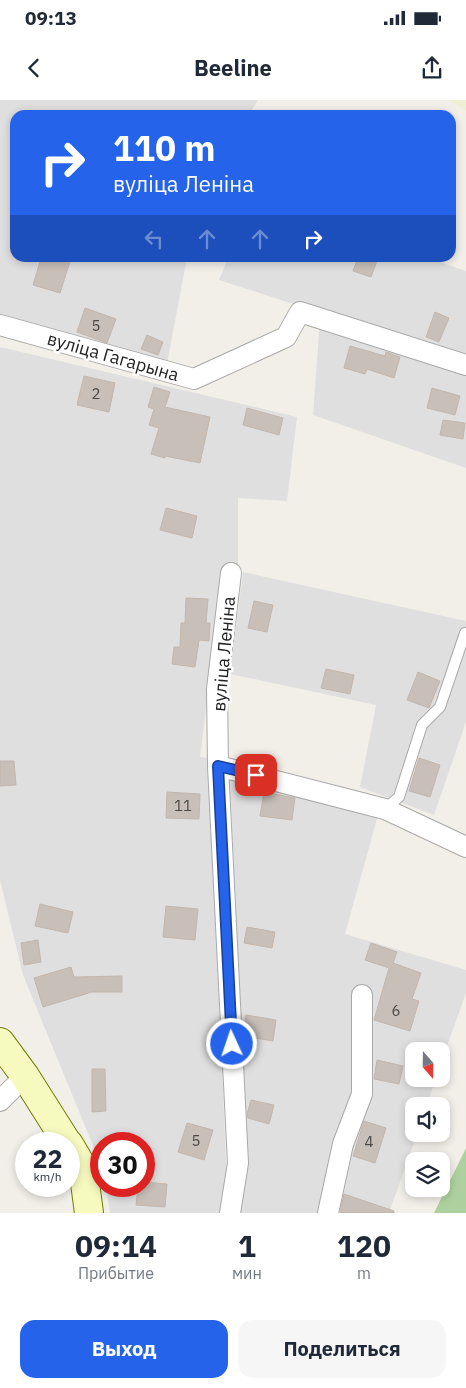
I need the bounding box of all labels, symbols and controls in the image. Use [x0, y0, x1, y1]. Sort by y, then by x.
text: 09:13 [25, 6, 77, 30]
text: Beeline [194, 53, 272, 82]
icon: back [20, 54, 48, 82]
icon: share [418, 54, 446, 82]
text: 110 m [113, 125, 216, 171]
icon: right [30, 130, 95, 195]
text: вуліца Леніна [113, 169, 254, 198]
icon: left [140, 225, 168, 253]
icon: ahead [193, 225, 221, 253]
icon: ahead [246, 225, 274, 253]
icon: right [299, 225, 327, 253]
house number: 5 [91, 316, 101, 335]
street label: вуліца Гагарына [45, 327, 182, 386]
house number: 2 [91, 384, 101, 403]
street label: вуліца Леніна [207, 595, 240, 712]
pin [235, 754, 277, 796]
icon: arrive [242, 761, 270, 789]
house number: 11 [174, 796, 192, 815]
house number: 6 [391, 1001, 401, 1020]
position arrow [205, 1017, 257, 1069]
north arrow [405, 1042, 450, 1088]
map controls [405, 1042, 450, 1197]
button: sound [405, 1097, 450, 1142]
house number: 5 [191, 1131, 201, 1150]
speed limit sign: 30 [90, 1132, 155, 1197]
house number: 4 [364, 1132, 374, 1151]
text: 22 [32, 1142, 63, 1175]
button: layers [405, 1152, 450, 1197]
text: km/h [33, 1169, 62, 1184]
text: 09:14 [75, 1226, 157, 1265]
text: 1 [238, 1226, 256, 1265]
text: 120 [337, 1226, 391, 1265]
text: Прибытие [78, 1263, 154, 1283]
text: мин [232, 1263, 262, 1283]
text: m [357, 1263, 371, 1283]
button: Выход [20, 1320, 228, 1378]
button: Поделиться [238, 1320, 446, 1378]

